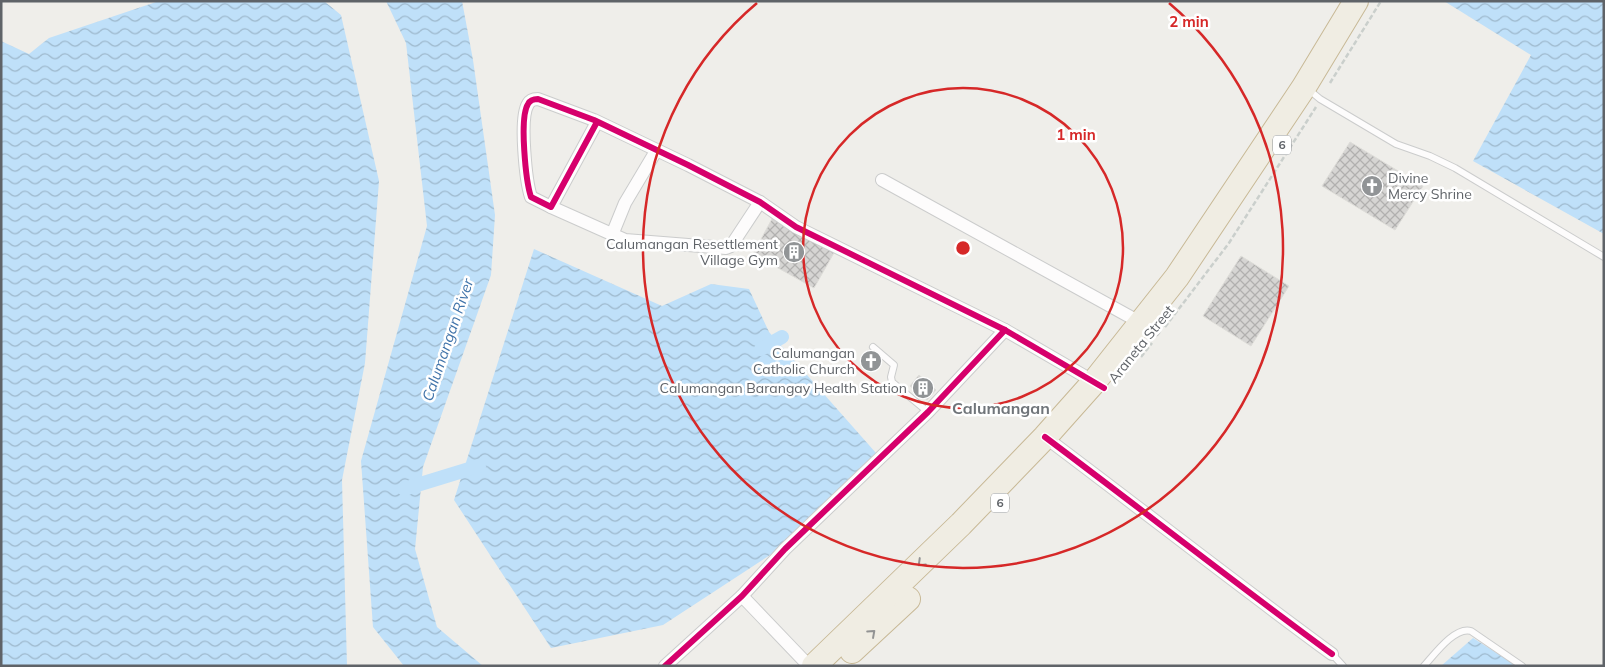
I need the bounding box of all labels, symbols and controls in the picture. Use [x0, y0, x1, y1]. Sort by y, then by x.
text: 2 min [1169, 12, 1209, 31]
text: 1 min [1056, 125, 1096, 144]
road number: 6 [1273, 136, 1291, 154]
place label: Divine Mercy Shrine [1388, 169, 1472, 203]
church icon: Divine Mercy Shrine [1360, 174, 1384, 198]
place label: Calumangan Resettlement Village Gym [606, 235, 778, 269]
centre of rings [954, 239, 972, 257]
building icon: Calumangan Resettlement Village Gym [782, 240, 806, 264]
water label: Calumangan River [418, 276, 478, 404]
street label: Araneta Street [1104, 301, 1178, 387]
place label: Calumangan Catholic Church [753, 344, 855, 378]
church icon: Calumangan Catholic Church [859, 349, 883, 373]
building icon: Calumangan Barangay Health Station [911, 376, 935, 400]
place label: Calumangan Barangay Health Station [660, 379, 907, 397]
district label: Calumangan [952, 398, 1050, 418]
road number: 6 [991, 493, 1009, 512]
one-way arrow [917, 557, 926, 566]
one-way arrow [867, 630, 876, 639]

